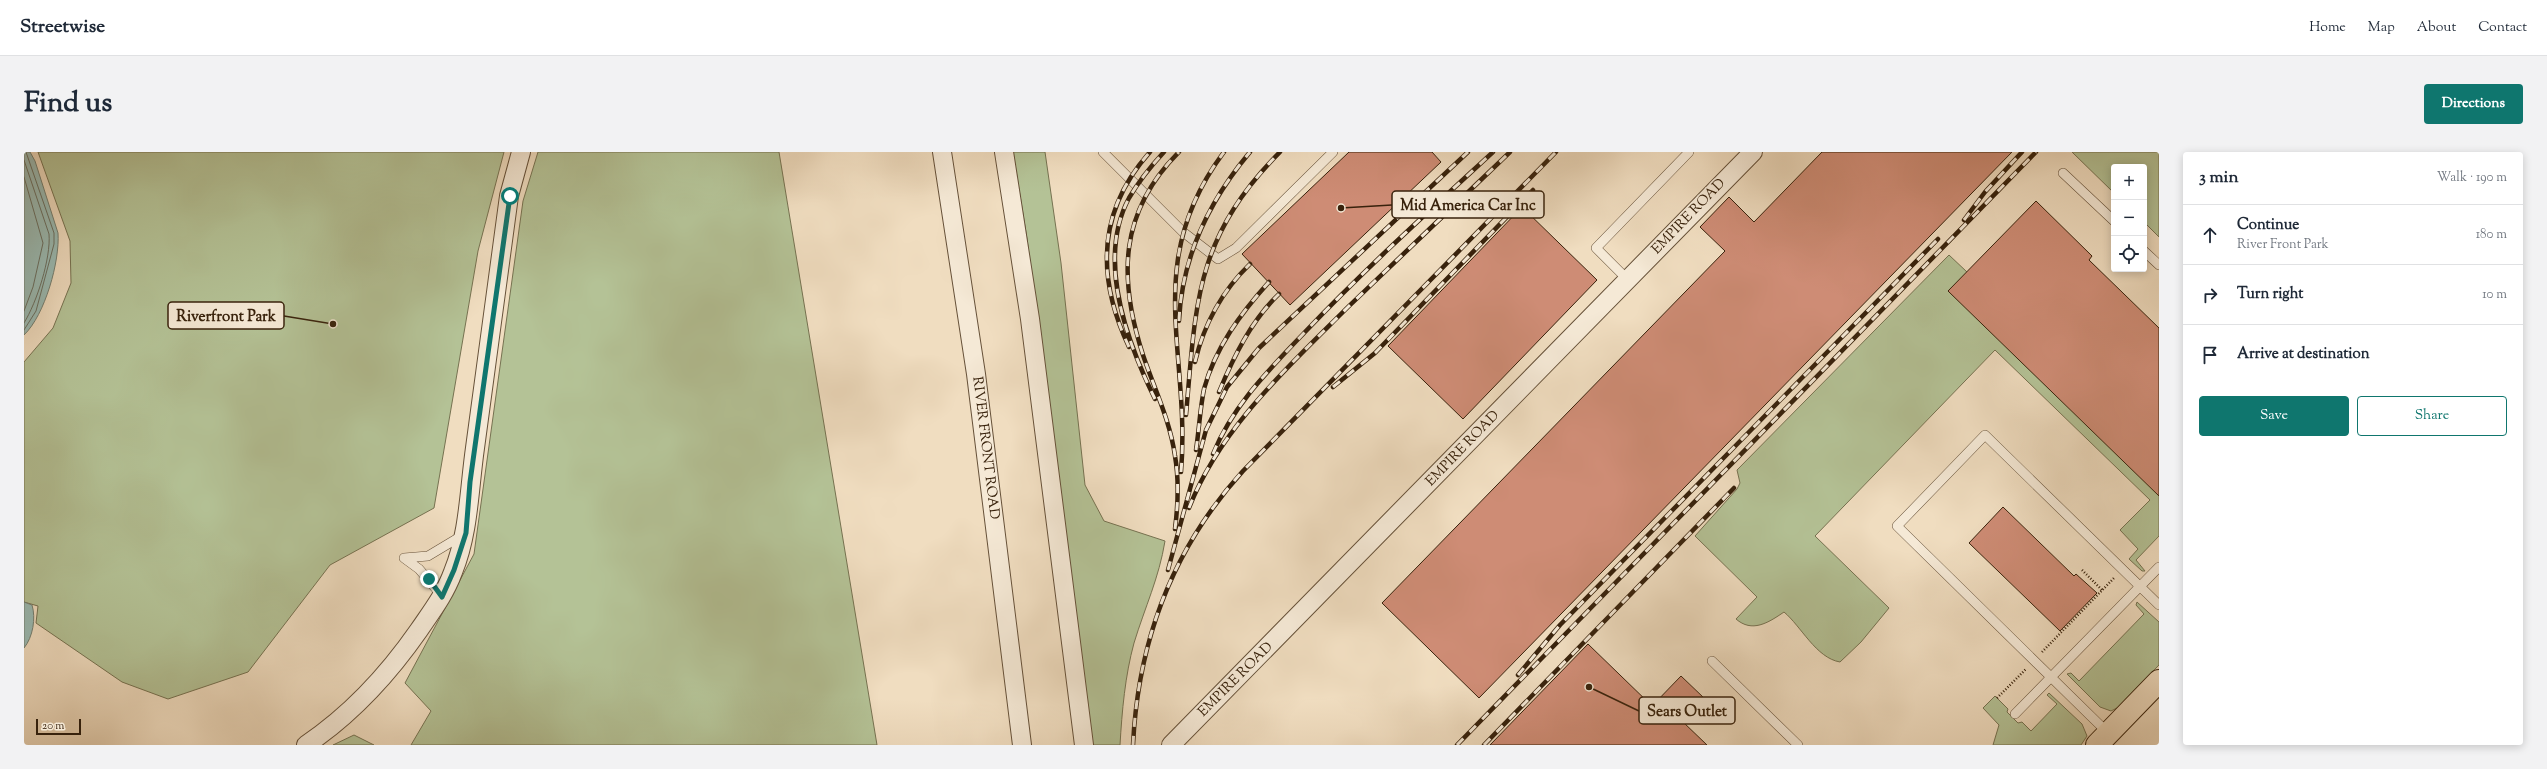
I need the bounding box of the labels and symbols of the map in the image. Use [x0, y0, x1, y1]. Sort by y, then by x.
street label: EMPIRE ROAD [1648, 175, 1730, 259]
route start [501, 187, 519, 205]
callout: Mid America Car Inc [1392, 191, 1544, 218]
text: Mid America Car Inc [1400, 196, 1536, 217]
callout: Riverfront Park [168, 302, 284, 329]
text: Riverfront Park [176, 307, 277, 328]
street label: RIVER FRONT ROAD [966, 375, 1004, 521]
street label: EMPIRE ROAD [1422, 407, 1504, 491]
route end [420, 570, 438, 588]
street label: EMPIRE ROAD [1194, 638, 1278, 722]
callout: Sears Outlet [1639, 697, 1735, 724]
text: Sears Outlet [1647, 702, 1728, 723]
scale bar [36, 717, 81, 736]

